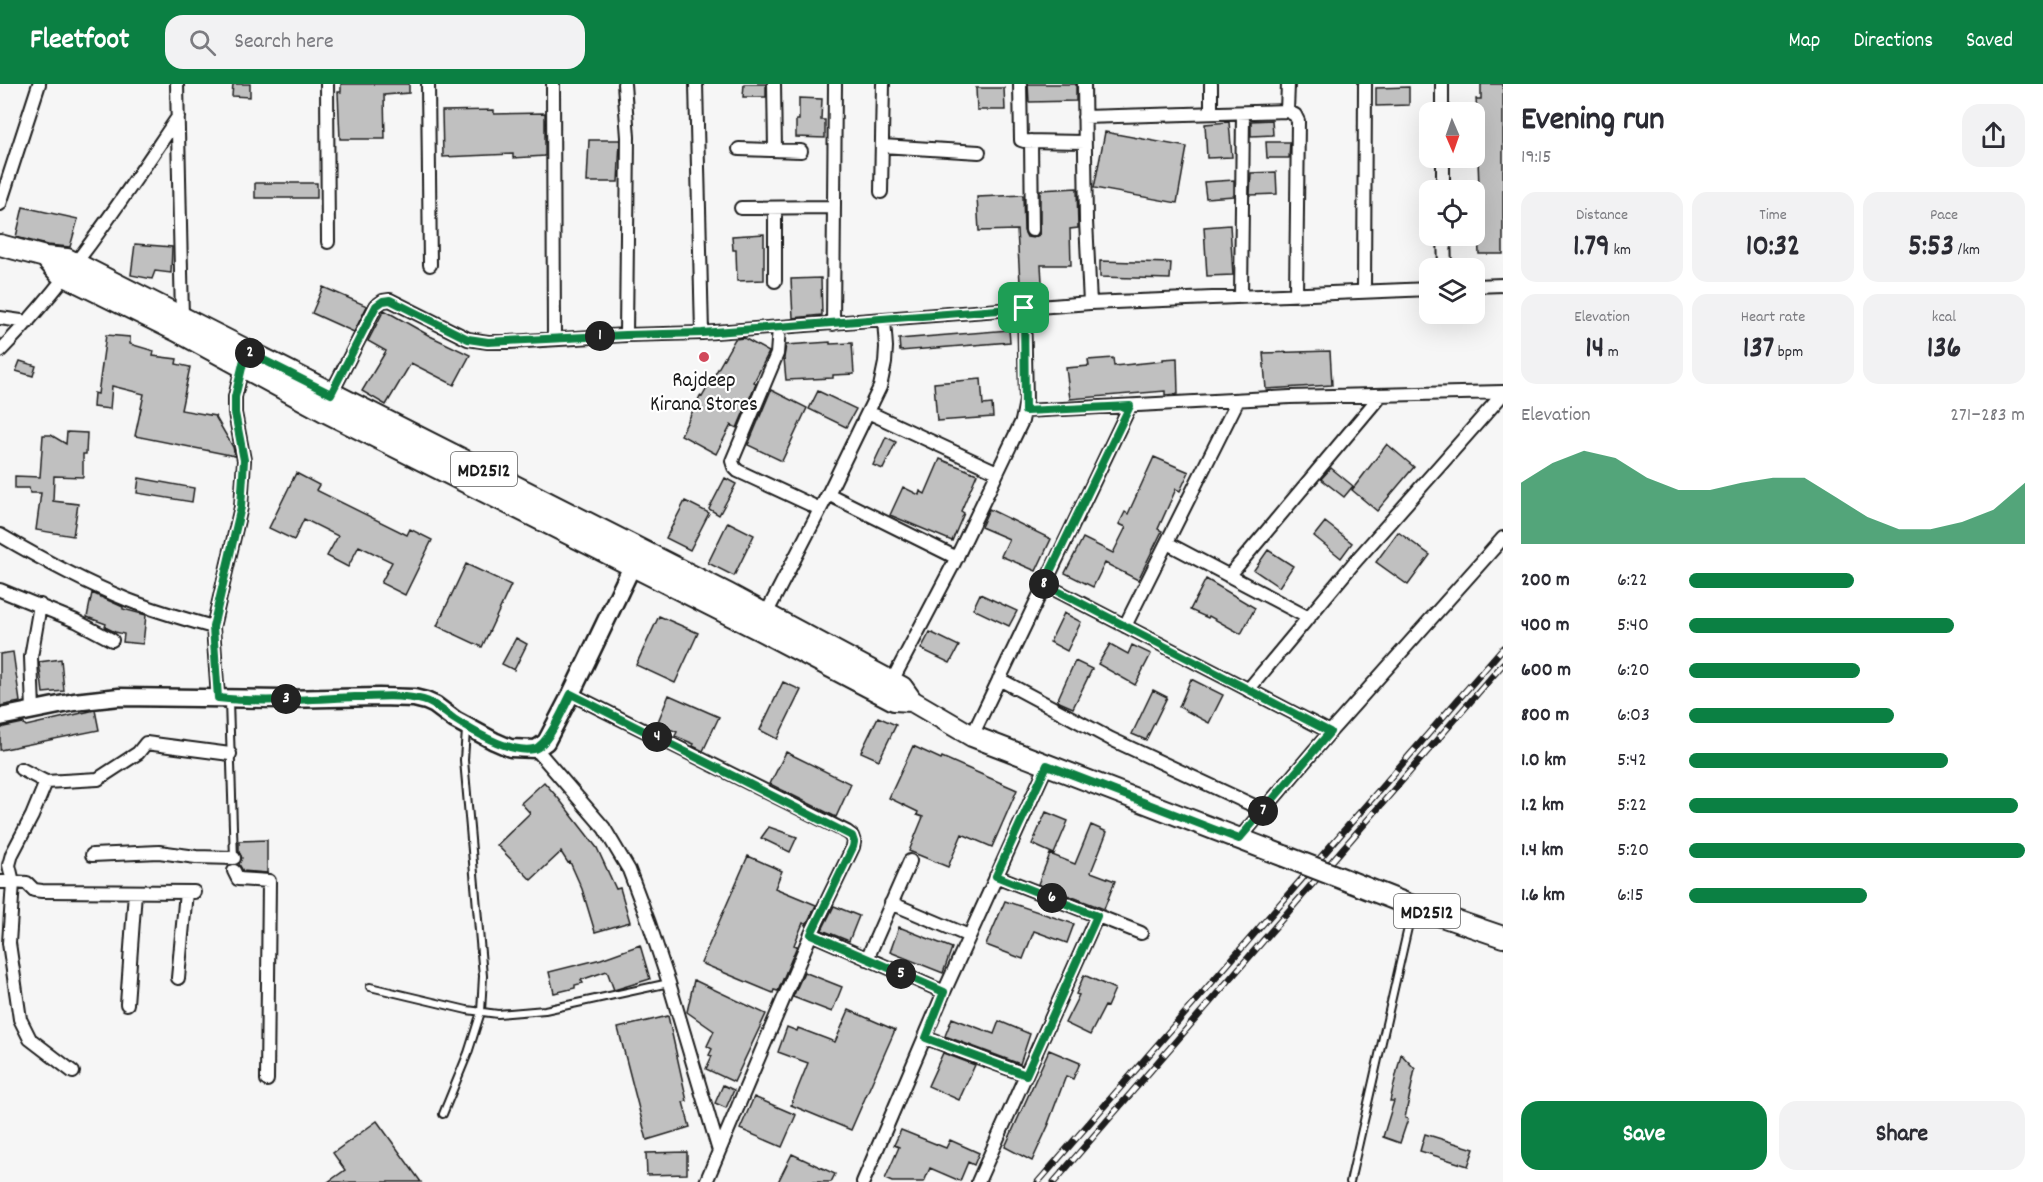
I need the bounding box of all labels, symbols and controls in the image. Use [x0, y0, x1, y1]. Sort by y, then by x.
search box [165, 15, 585, 69]
text: Fleetfoot [30, 22, 129, 62]
icon: search [186, 26, 219, 59]
text: Search here [234, 27, 334, 58]
text: Map [1789, 27, 1820, 57]
text: Directions [1853, 27, 1933, 57]
text: Saved [1966, 27, 2013, 57]
text: Evening run [1521, 98, 1665, 145]
north arrow [1419, 102, 1485, 168]
map controls [1419, 102, 1485, 324]
button: share [1962, 104, 2025, 167]
text: 19:15 [1521, 144, 1552, 172]
button: locate [1419, 180, 1485, 246]
text: Distance [1576, 204, 1628, 227]
text: Time [1759, 204, 1787, 227]
text: Pace [1930, 204, 1958, 227]
text: 1.79 [1573, 227, 1610, 270]
text: 10:32 [1746, 227, 1800, 270]
text: 5:53 [1908, 227, 1954, 270]
text: km [1610, 239, 1631, 262]
text: /km [1954, 239, 1980, 262]
button: layers [1419, 258, 1485, 324]
pin [998, 282, 1049, 333]
icon: arrive [1007, 291, 1040, 324]
text: Elevation [1574, 306, 1630, 329]
text: Heart rate [1741, 306, 1805, 329]
text: kcal [1932, 306, 1956, 329]
pin: 1 [585, 321, 615, 351]
text: 1 [598, 324, 602, 347]
text: 14 [1585, 329, 1604, 372]
text: 137 [1743, 329, 1774, 372]
text: 136 [1927, 329, 1961, 372]
pin: 2 [235, 338, 265, 368]
text: 2 [247, 341, 254, 364]
text: m [1604, 341, 1619, 364]
text: bpm [1774, 341, 1803, 364]
marker: Rajdeep Kirana Stores [697, 350, 711, 364]
place label: Rajdeep Kirana Stores [650, 367, 758, 421]
text: Elevation [1521, 402, 1591, 430]
text: 271–283 m [1950, 402, 2025, 430]
road number: MD2512 [451, 452, 517, 486]
text: 200 m [1521, 567, 1570, 595]
text: 6:22 [1617, 567, 1648, 595]
pin: 8 [1029, 569, 1059, 599]
text: 8 [1041, 572, 1047, 595]
text: 400 m [1521, 612, 1569, 640]
text: 5:40 [1617, 612, 1649, 640]
text: 600 m [1521, 657, 1571, 685]
text: 6:20 [1617, 657, 1650, 685]
pin: 3 [271, 684, 301, 714]
text: 3 [282, 687, 290, 710]
text: 800 m [1521, 702, 1569, 730]
text: 6:03 [1617, 702, 1650, 730]
pin: 4 [642, 722, 672, 752]
text: 4 [654, 725, 660, 748]
text: 1.0 km [1521, 747, 1566, 775]
text: 5:42 [1617, 747, 1647, 775]
text: 1.2 km [1521, 792, 1564, 820]
text: 5:22 [1617, 792, 1647, 820]
pin: 7 [1248, 796, 1278, 826]
text: 7 [1260, 799, 1266, 822]
text: 1.4 km [1521, 837, 1564, 865]
text: 5:20 [1617, 837, 1649, 865]
text: 1.6 km [1521, 882, 1565, 910]
text: 6:15 [1617, 882, 1644, 910]
pin: 6 [1037, 883, 1067, 913]
text: 6 [1048, 886, 1056, 909]
road number: MD2512 [1394, 894, 1460, 928]
pin: 5 [886, 959, 916, 989]
text: 5 [897, 962, 905, 985]
button: Save [1521, 1101, 1767, 1170]
button: Share [1779, 1101, 2025, 1170]

